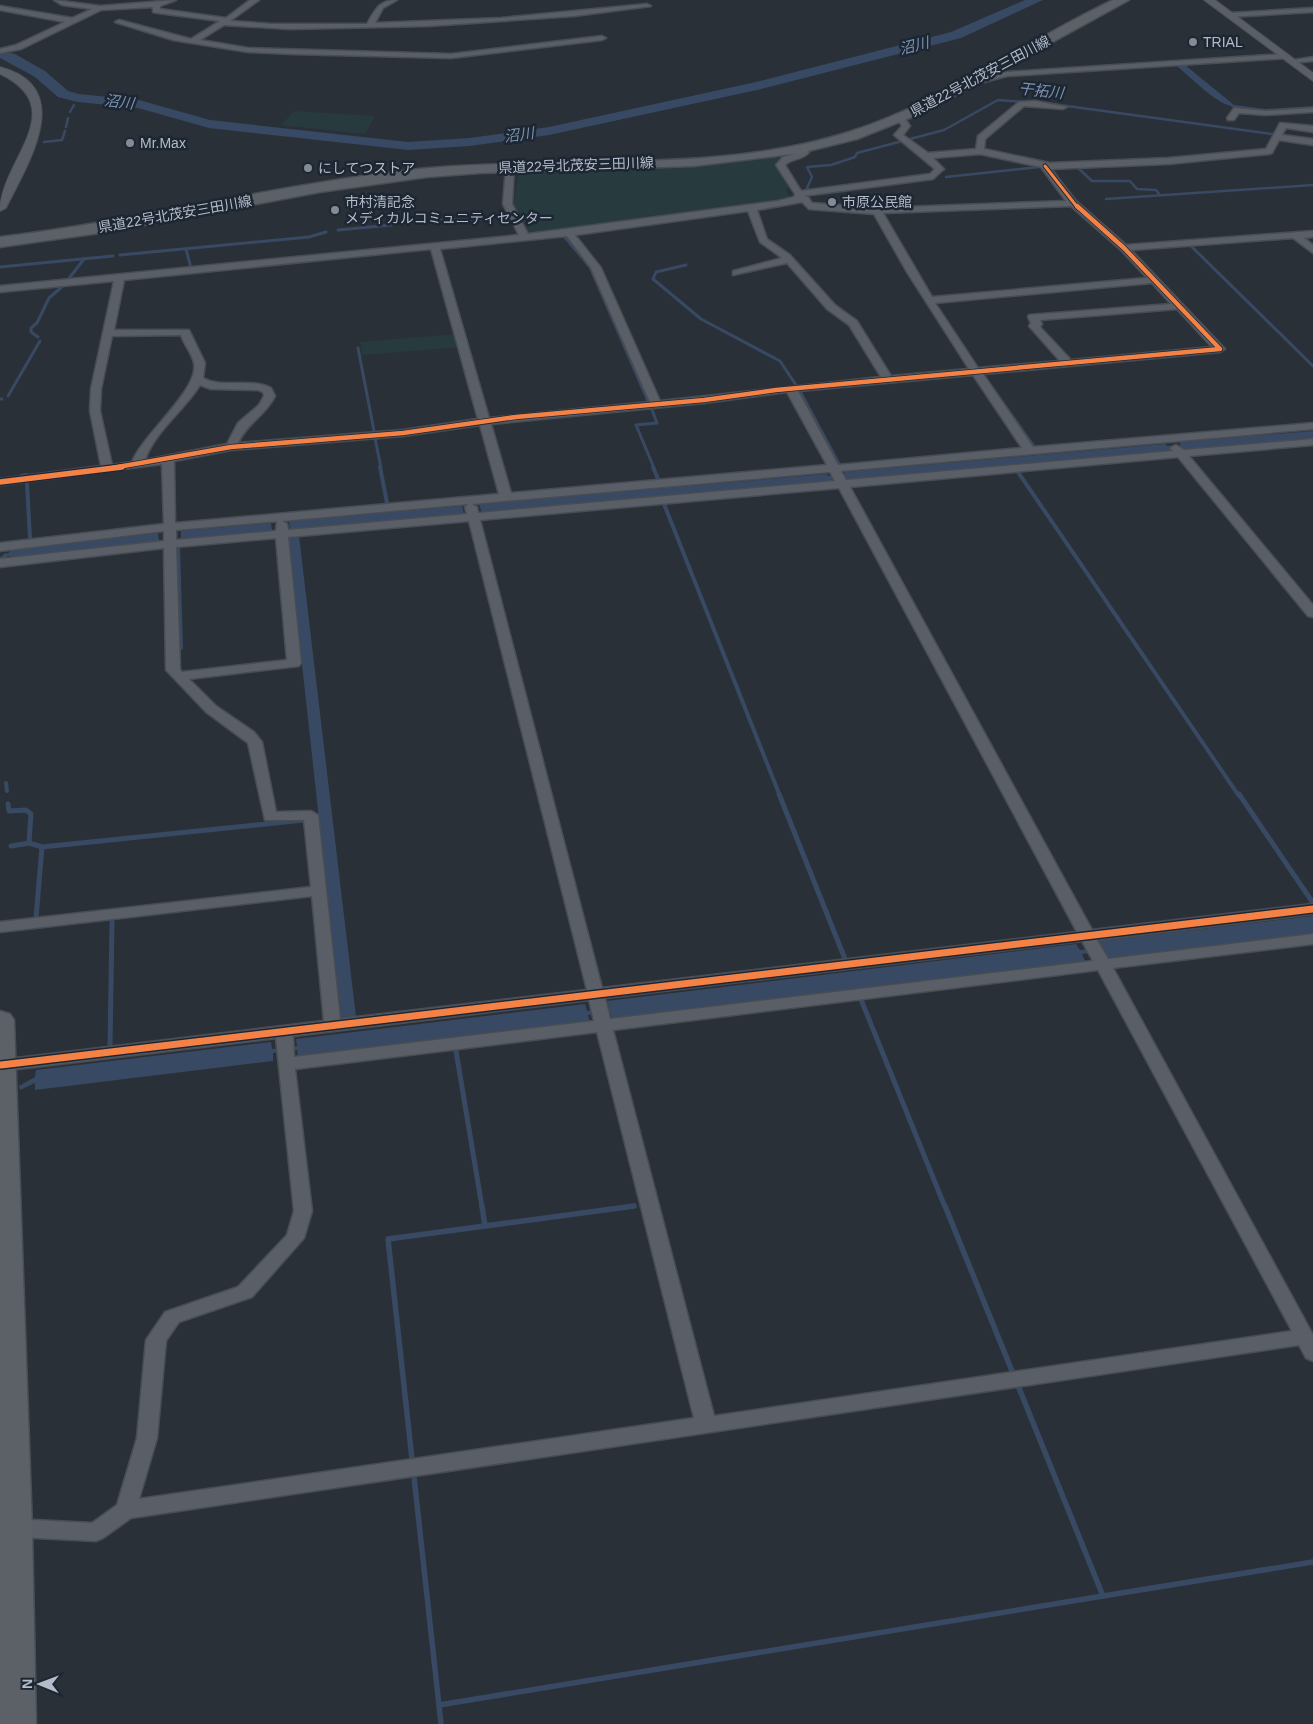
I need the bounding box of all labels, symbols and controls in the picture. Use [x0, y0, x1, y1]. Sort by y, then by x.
street label: 県道22号北茂安三田川線 [908, 32, 1052, 120]
water label: 沼川 [897, 33, 932, 57]
place label: TRIAL [1203, 34, 1243, 50]
marker: TRIAL [1187, 36, 1199, 48]
water label: 干拓川 [1018, 80, 1066, 102]
water label: 沼川 [103, 91, 137, 112]
water label: 沼川 [503, 124, 537, 145]
place label: Mr.Max [140, 135, 186, 151]
marker: Mr.Max [124, 137, 136, 149]
street label: 県道22号北茂安三田川線 [498, 154, 654, 176]
place label: にしてつストア [318, 160, 415, 176]
marker: にしてつストア [302, 162, 314, 174]
street label: 県道22号北茂安三田川線 [97, 193, 253, 235]
place label: 市村清記念 メディカルコミュニティセンター [345, 194, 553, 226]
place label: 市原公民館 [842, 194, 912, 210]
marker: 市原公民館 [826, 196, 838, 208]
marker: 市村清記念 メディカルコミュニティセンター [329, 204, 341, 216]
north arrow [15, 1659, 65, 1709]
text: N [19, 1679, 35, 1689]

